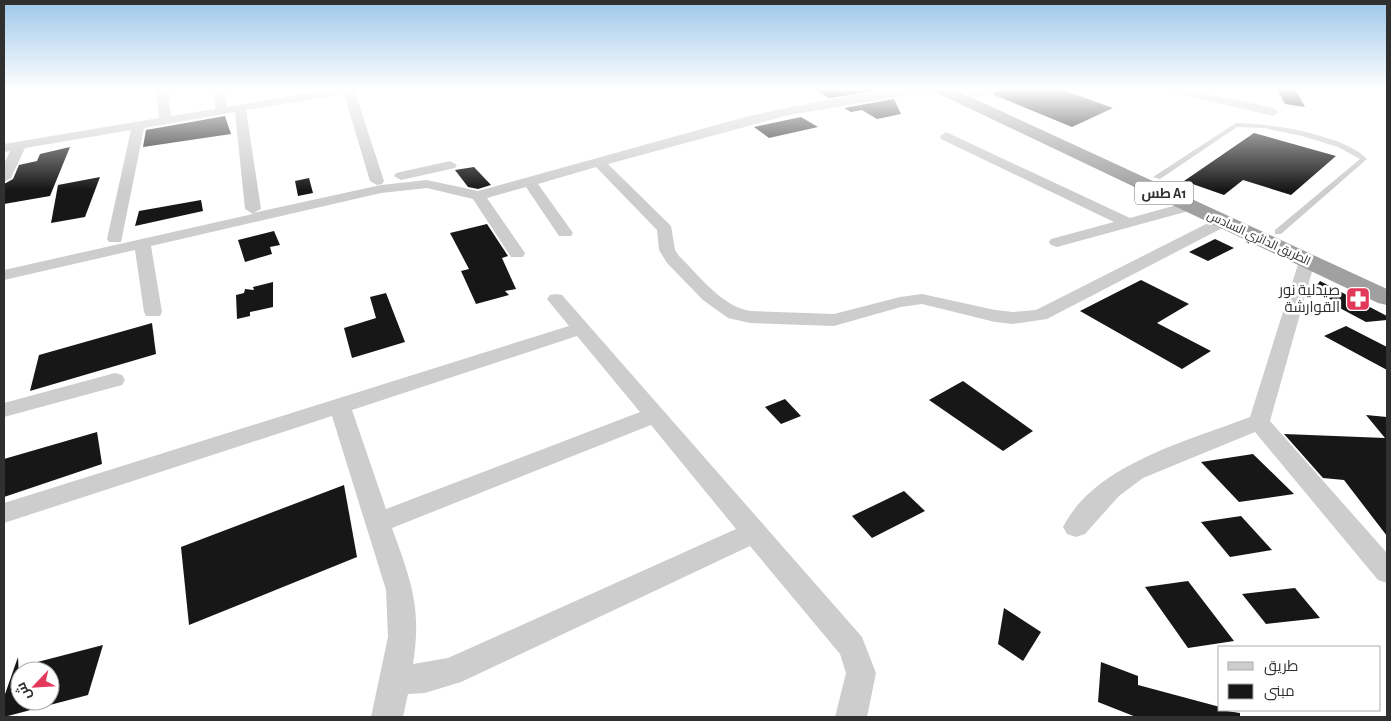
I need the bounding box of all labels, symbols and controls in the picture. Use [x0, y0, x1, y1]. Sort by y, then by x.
road number: طس A1 [1135, 182, 1193, 204]
street label: الطريق الدائري السادس [1204, 209, 1312, 271]
place label: صيدلية نور القوارشة [1278, 283, 1340, 316]
pharmacy icon: صيدلية نور القوارشة [1345, 286, 1371, 312]
legend [1218, 646, 1381, 711]
text: طريق [1264, 659, 1298, 676]
north arrow [10, 661, 60, 711]
text: ش [12, 680, 35, 703]
text: مبنى [1264, 684, 1295, 701]

